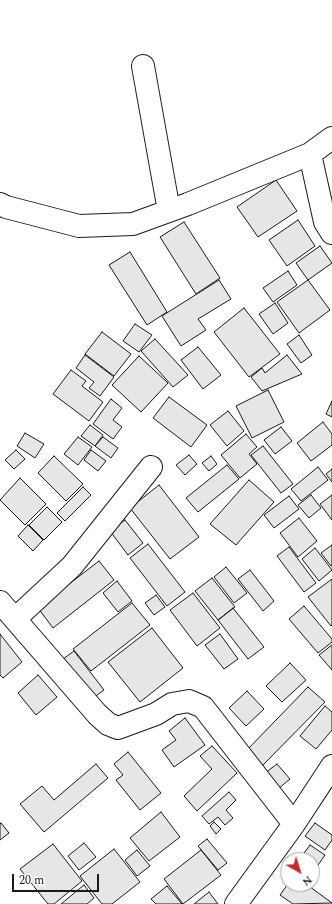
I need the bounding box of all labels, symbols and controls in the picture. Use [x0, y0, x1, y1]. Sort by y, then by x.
north arrow [280, 852, 320, 892]
scale bar [14, 866, 101, 892]
text: 20 m [19, 871, 44, 890]
text: N [298, 871, 316, 890]

